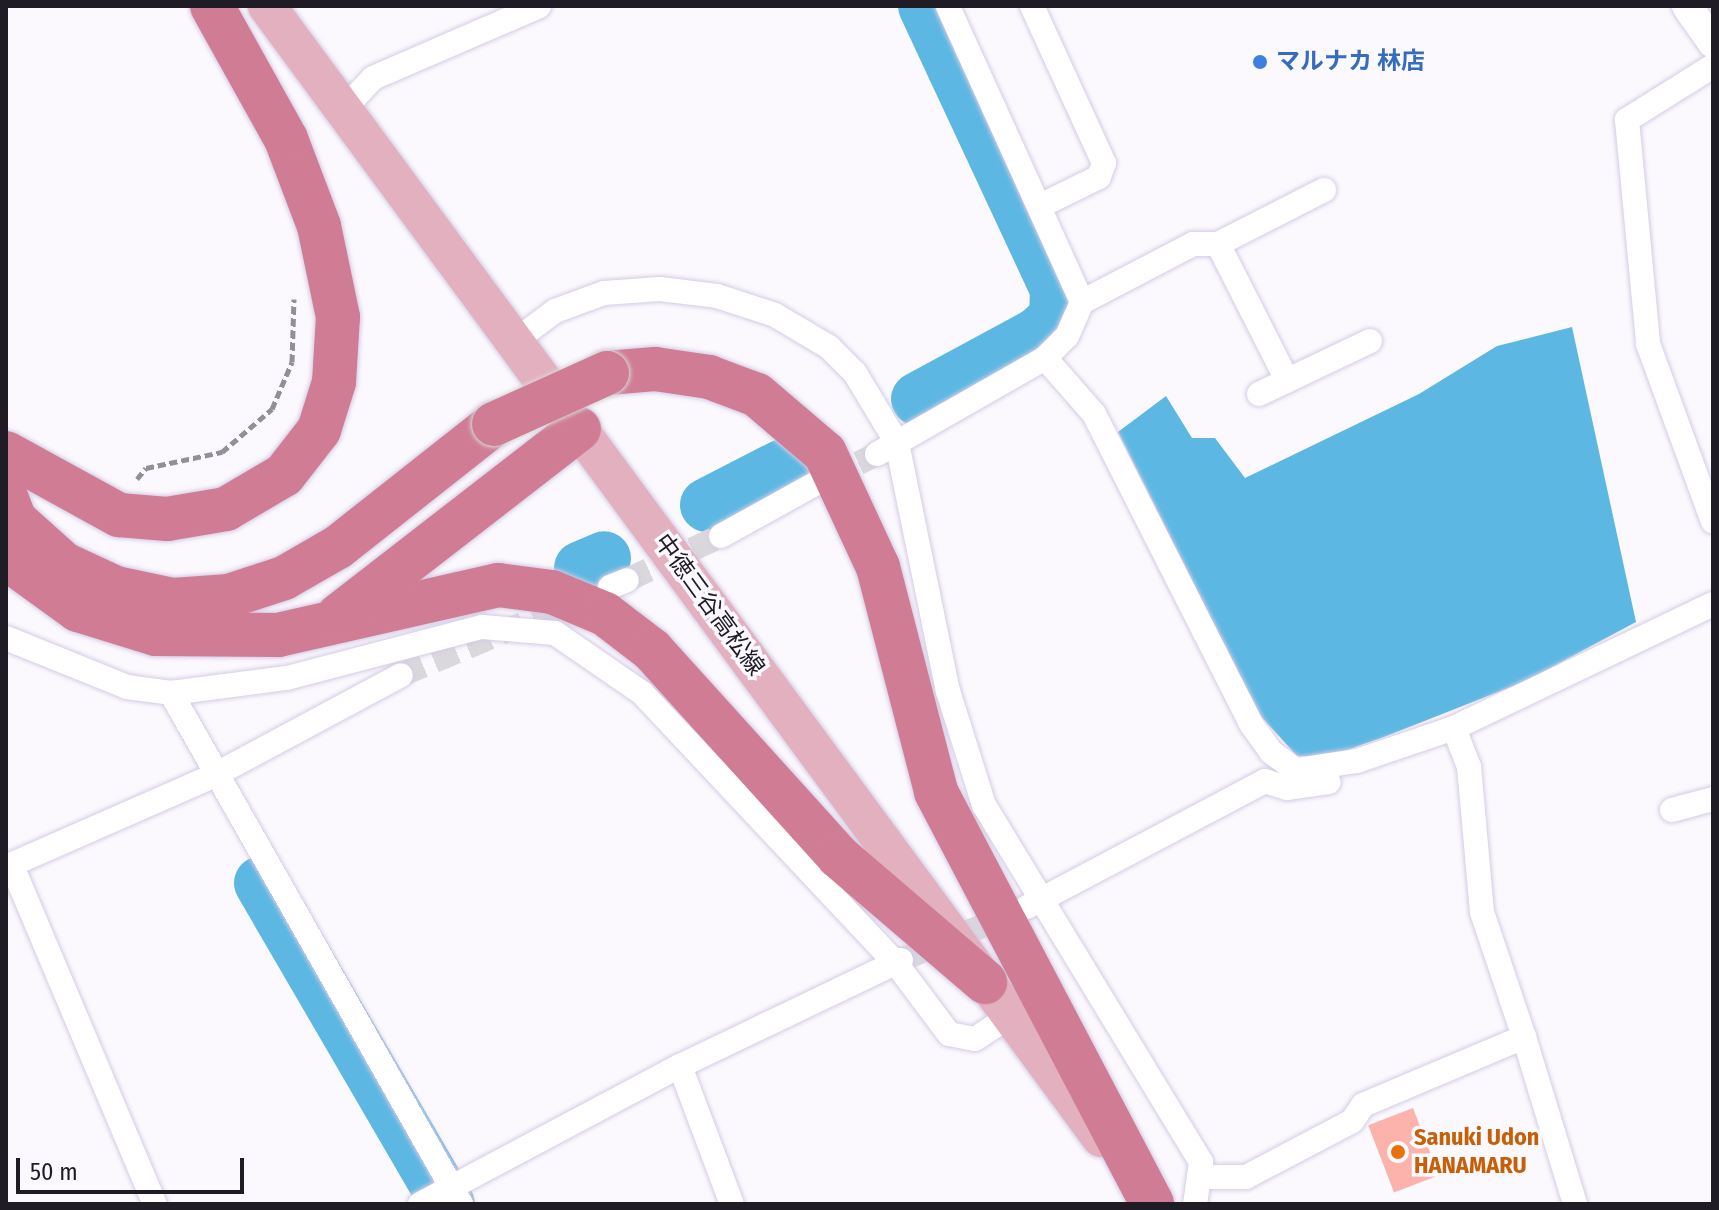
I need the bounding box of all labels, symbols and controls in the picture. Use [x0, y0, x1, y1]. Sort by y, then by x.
place label: マルナカ 林店 [1276, 48, 1425, 76]
marker: マルナカ 林店 [1251, 53, 1269, 71]
street label: 中徳三谷高松線 [648, 529, 770, 681]
place label: Sanuki Udon HANAMARU [1414, 1124, 1539, 1180]
scale bar [20, 1142, 248, 1192]
marker: Sanuki Udon HANAMARU [1389, 1143, 1407, 1161]
text: 50 m [30, 1158, 78, 1186]

